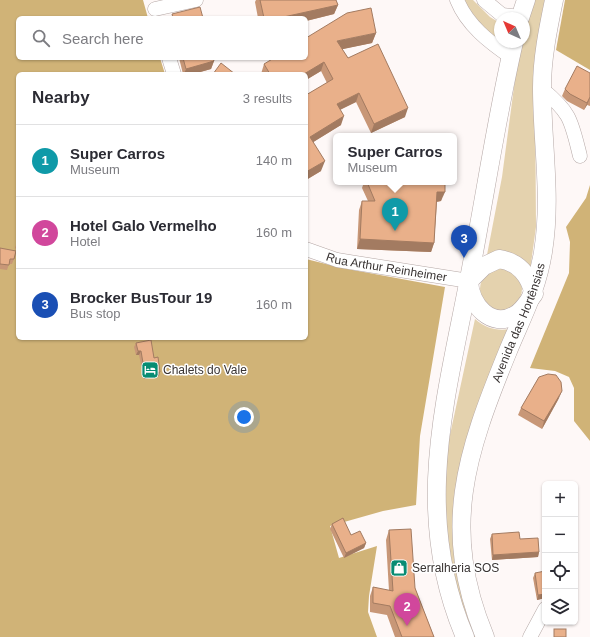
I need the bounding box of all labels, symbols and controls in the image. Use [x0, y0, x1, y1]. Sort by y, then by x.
north arrow [494, 12, 530, 48]
search box [16, 16, 308, 60]
icon: search [30, 27, 52, 49]
text: Search here [62, 30, 144, 47]
text: Nearby [32, 88, 90, 107]
text: 3 results [243, 91, 292, 106]
popup [333, 133, 457, 185]
text: Super Carros [347, 143, 443, 160]
text: Super Carros [70, 145, 165, 162]
text: 1 [41, 153, 49, 168]
text: 140 m [256, 153, 292, 168]
text: Museum [347, 160, 397, 175]
text: Museum [70, 162, 120, 177]
pin: 1 [382, 198, 408, 231]
text: Hotel Galo Vermelho [70, 217, 217, 234]
text: 2 [41, 225, 49, 240]
text: 160 m [256, 225, 292, 240]
pin: 3 [451, 225, 477, 258]
text: Hotel [70, 234, 100, 249]
street label: Rua Arthur Reinheimer [324, 250, 448, 284]
street label: Avenida das Hortênsias [489, 262, 548, 384]
text: Brocker BusTour 19 [70, 289, 212, 306]
text: 3 [41, 297, 49, 312]
text: 160 m [256, 297, 292, 312]
text: Bus stop [70, 306, 121, 321]
hotel icon: Chalets do Vale [140, 360, 160, 380]
place label: Chalets do Vale [163, 363, 247, 377]
your location [234, 407, 254, 427]
map controls [542, 481, 578, 625]
button: + [542, 481, 578, 517]
button: − [542, 517, 578, 553]
button: locate [542, 553, 578, 589]
shop icon: Serralheria SOS [389, 558, 409, 578]
place label: Serralheria SOS [412, 561, 499, 575]
button: layers [542, 589, 578, 625]
pin: 2 [394, 593, 420, 626]

